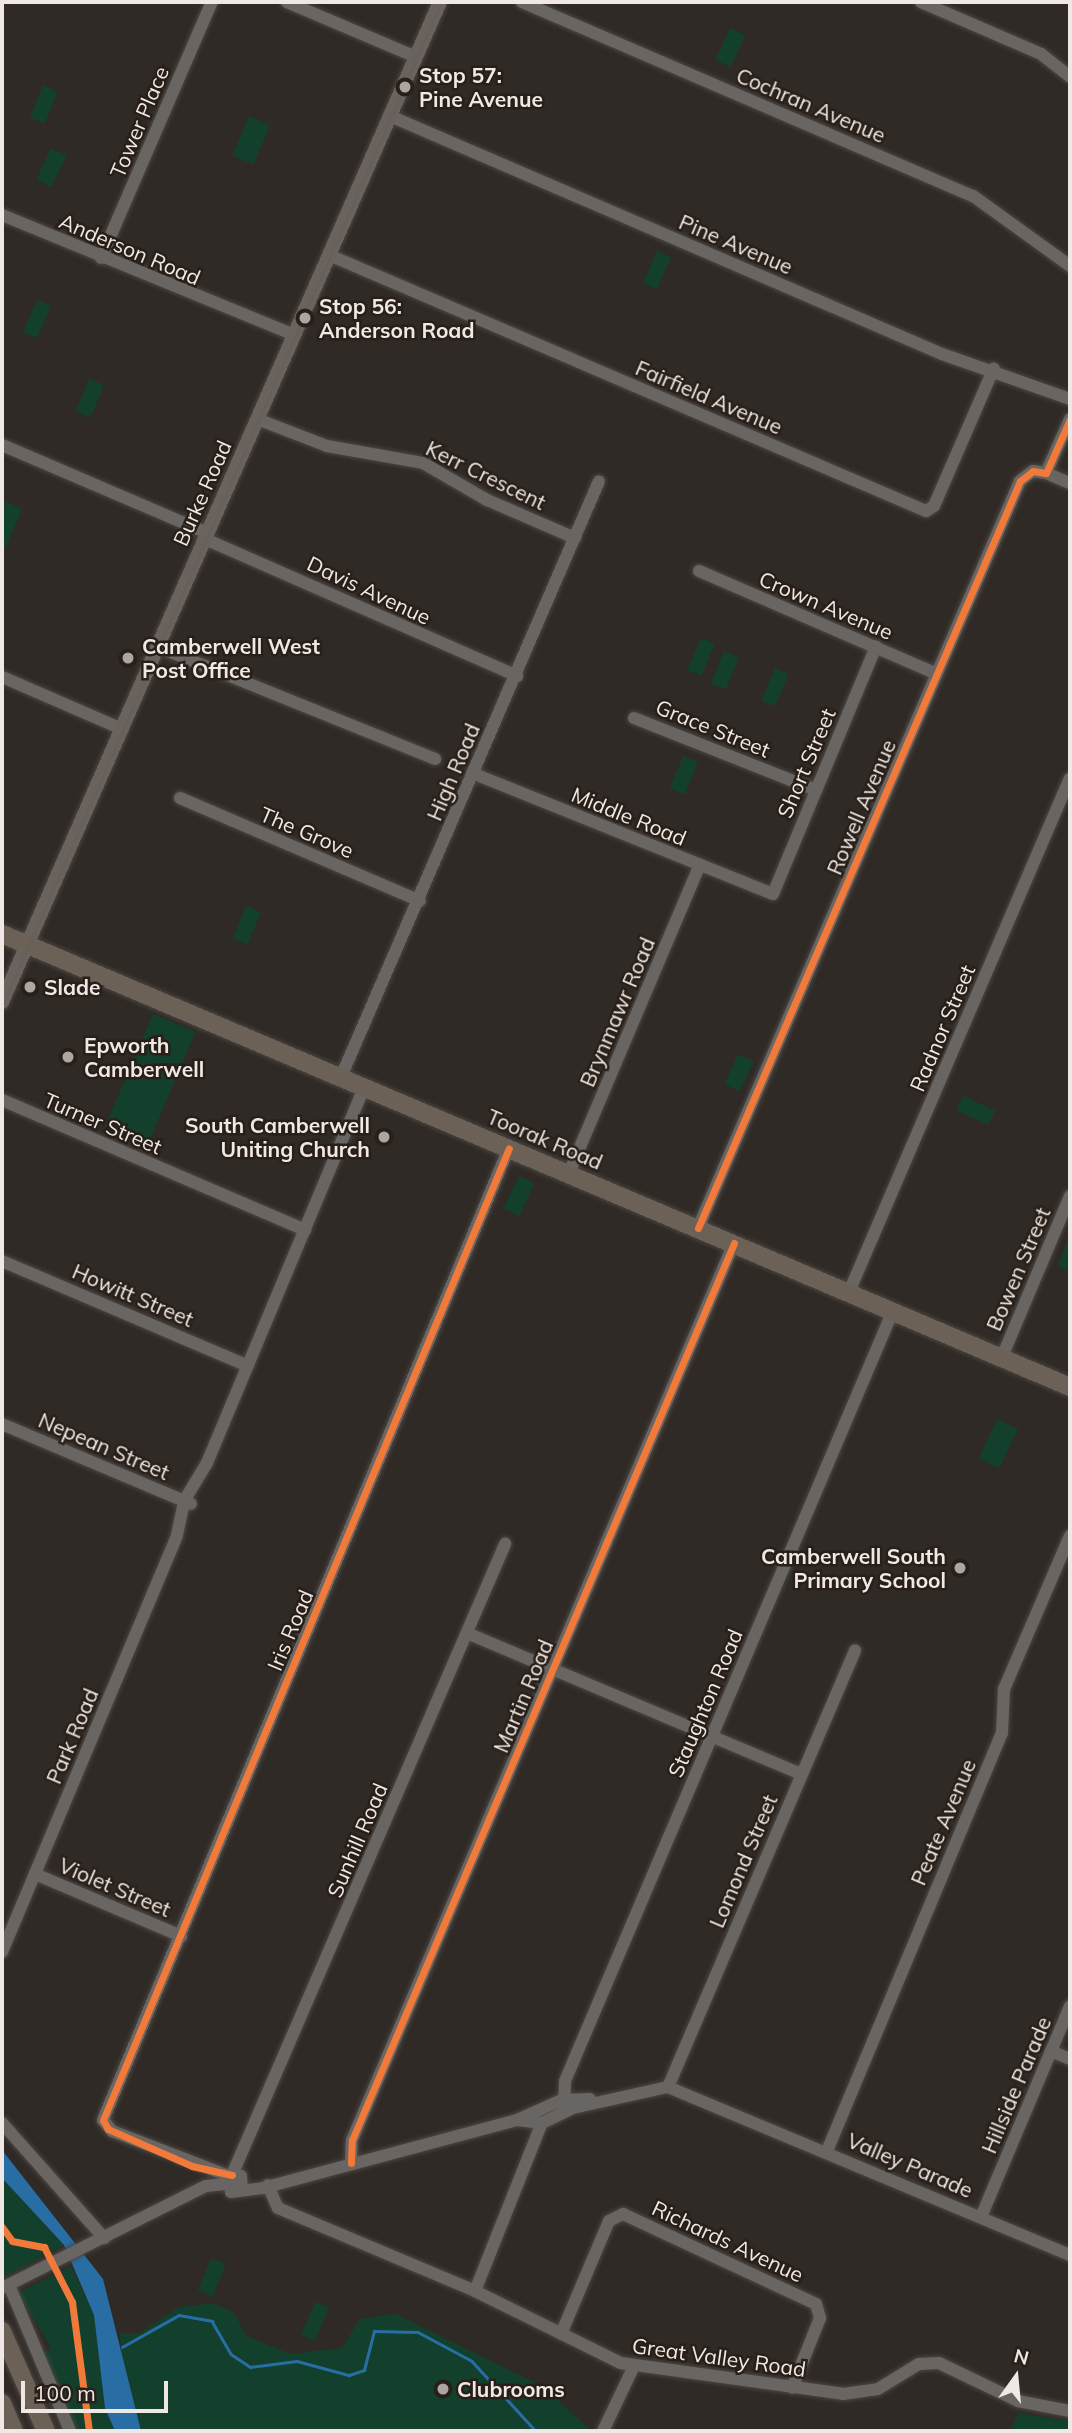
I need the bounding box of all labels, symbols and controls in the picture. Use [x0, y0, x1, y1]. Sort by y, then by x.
place label: Stop 57: Pine Avenue [419, 62, 543, 112]
street label: Cochran Avenue [733, 62, 889, 148]
street label: Tower Place [104, 63, 174, 181]
marker: Stop 57: Pine Avenue [397, 79, 413, 95]
street label: Anderson Road [56, 208, 204, 290]
street label: Pine Avenue [675, 209, 797, 279]
place label: Stop 56: Anderson Road [319, 293, 474, 343]
marker: Stop 56: Anderson Road [297, 310, 313, 326]
street label: Fairfield Avenue [632, 355, 786, 439]
street label: Kerr Crescent [422, 435, 550, 515]
street label: Burke Road [168, 436, 236, 550]
street label: Davis Avenue [303, 550, 435, 630]
street label: Crown Avenue [755, 565, 897, 645]
place label: Camberwell West Post Office [142, 633, 320, 683]
marker: Camberwell West Post Office [120, 650, 136, 666]
street label: Grace Street [652, 694, 774, 762]
street label: Short Street [772, 704, 840, 822]
street label: High Road [421, 720, 485, 824]
street label: Rowell Avenue [821, 736, 901, 878]
street label: Middle Road [568, 782, 690, 850]
street label: The Grove [257, 801, 357, 863]
street label: Brynmawr Road [574, 934, 660, 1090]
street label: Radnor Street [904, 961, 980, 1095]
place label: Slade [44, 974, 101, 1000]
marker: Slade [22, 979, 38, 995]
place label: Epworth Camberwell [84, 1032, 204, 1082]
marker: Epworth Camberwell [58, 1047, 78, 1067]
street label: Turner Street [40, 1087, 166, 1159]
street label: Toorak Road [483, 1103, 607, 1175]
place label: South Camberwell Uniting Church [185, 1112, 370, 1162]
marker: South Camberwell Uniting Church [376, 1129, 392, 1145]
street label: Bowen Street [981, 1204, 1055, 1334]
street label: Howitt Street [69, 1258, 197, 1332]
street label: Nepean Street [35, 1407, 173, 1485]
place label: Camberwell South Primary School [761, 1543, 946, 1593]
marker: Camberwell South Primary School [952, 1560, 968, 1576]
street label: Iris Road [262, 1586, 318, 1674]
street label: Staughton Road [662, 1625, 748, 1781]
street label: Martin Road [488, 1636, 558, 1756]
street label: Park Road [41, 1685, 103, 1787]
street label: Peate Avenue [905, 1755, 981, 1889]
street label: Sunhill Road [322, 1779, 392, 1901]
street label: Lomond Street [704, 1791, 782, 1931]
street label: Violet Street [55, 1852, 175, 1922]
street label: Hillside Parade [976, 2013, 1056, 2157]
street label: Valley Parade [843, 2127, 977, 2203]
street label: Richards Avenue [648, 2195, 808, 2287]
street label: Great Valley Road [631, 2332, 807, 2382]
north arrow [981, 2342, 1051, 2412]
text: N [1011, 2343, 1031, 2370]
scale bar [24, 2366, 172, 2410]
place label: Clubrooms [457, 2376, 565, 2402]
text: 100 m [34, 2380, 96, 2406]
marker: Clubrooms [435, 2381, 451, 2397]

